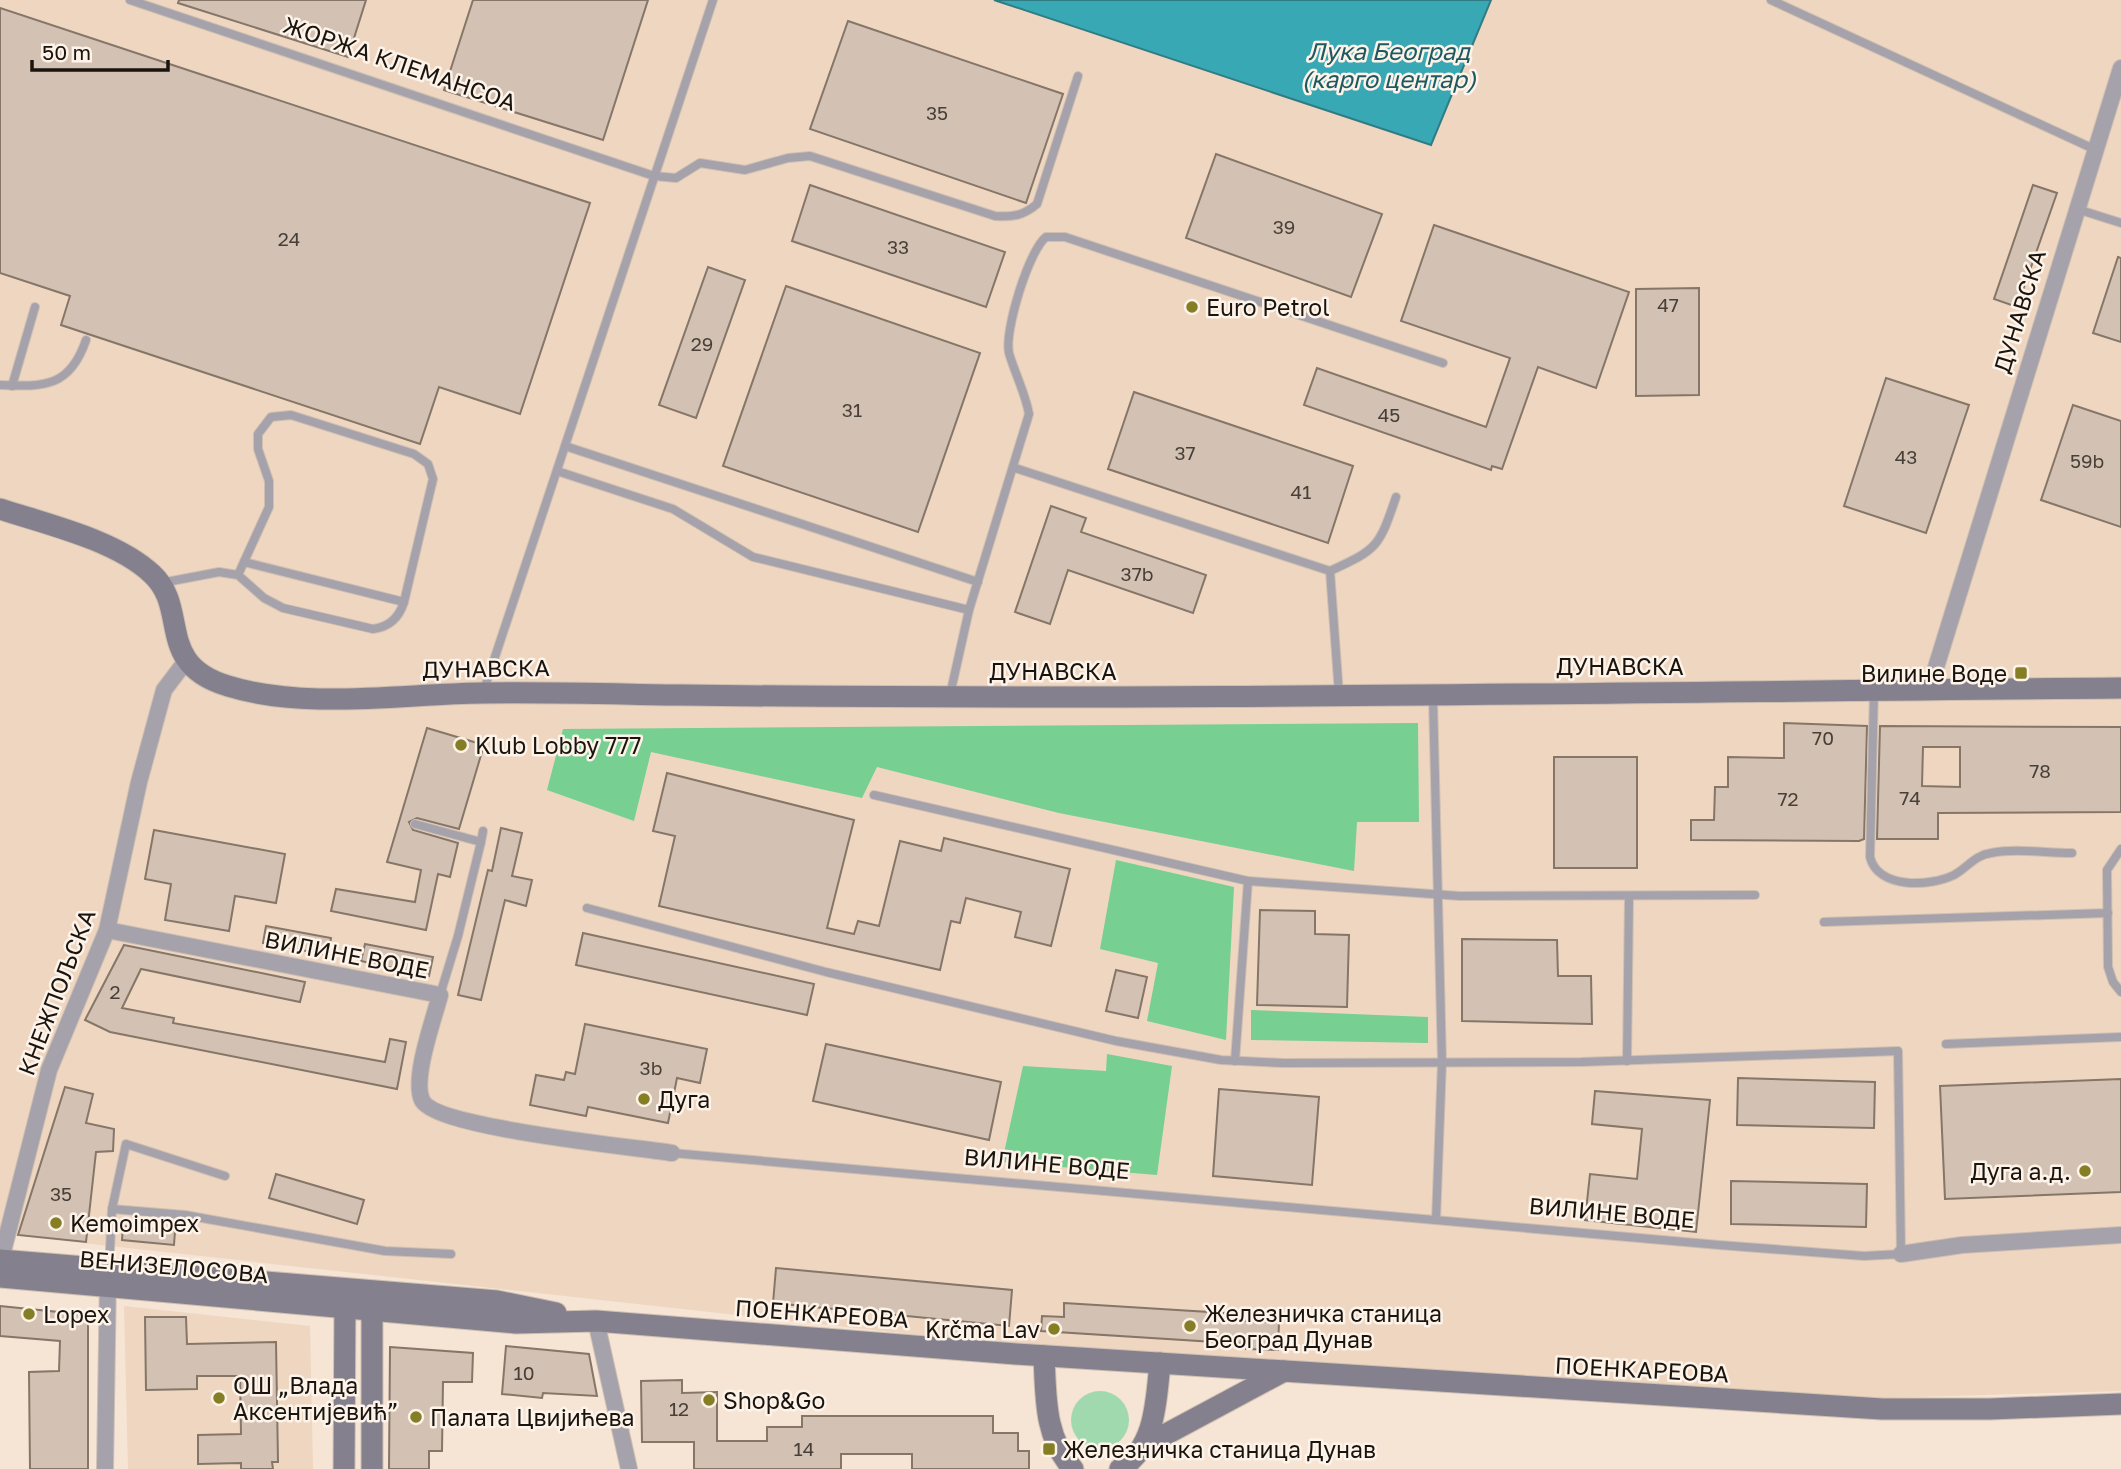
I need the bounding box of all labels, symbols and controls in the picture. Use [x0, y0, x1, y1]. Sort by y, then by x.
street label: ЖОРЖА КЛЕМАНСОА [280, 10, 520, 116]
scale bar [32, 28, 168, 72]
water label: Лука Београд (карго центар) [1302, 36, 1477, 93]
text: 50 m [42, 39, 91, 65]
house number: 35 [926, 101, 948, 124]
house number: 39 [1273, 215, 1295, 238]
house number: 24 [278, 227, 300, 250]
house number: 33 [887, 235, 909, 258]
street label: ДУНАВСКА [1987, 246, 2051, 376]
place label: Euro Petrol [1206, 293, 1330, 321]
house number: 47 [1657, 293, 1679, 316]
marker: Euro Petrol [1184, 299, 1200, 315]
house number: 29 [691, 332, 713, 355]
house number: 31 [842, 398, 862, 421]
house number: 45 [1378, 403, 1400, 426]
house number: 37 [1174, 441, 1196, 464]
house number: 43 [1895, 445, 1917, 468]
house number: 59b [2070, 449, 2104, 472]
house number: 41 [1291, 480, 1311, 503]
house number: 37b [1121, 562, 1153, 585]
street label: ДУНАВСКА [1556, 652, 1684, 680]
street label: ДУНАВСКА [422, 653, 550, 683]
street label: ДУНАВСКА [989, 657, 1117, 685]
place label: Вилине Воде [1861, 659, 2007, 687]
marker: Вилине Воде [2013, 665, 2029, 681]
house number: 70 [1812, 726, 1834, 749]
place label: Klub Lobby 777 [475, 731, 642, 759]
marker: Klub Lobby 777 [453, 737, 469, 753]
house number: 78 [2029, 759, 2051, 782]
house number: 74 [1899, 786, 1921, 809]
house number: 72 [1777, 787, 1799, 810]
street label: КНЕЖПОЉСКА [11, 905, 101, 1079]
street label: ВИЛИНЕ ВОДЕ [263, 924, 431, 984]
house number: 2 [109, 980, 121, 1003]
house number: 3b [640, 1056, 662, 1079]
place label: Дуга [658, 1085, 710, 1113]
marker: Дуга [636, 1091, 652, 1107]
street label: ВИЛИНЕ ВОДЕ [963, 1142, 1131, 1184]
place label: Дуга а.д. [1970, 1157, 2071, 1185]
marker: Дуга а.д. [2077, 1163, 2093, 1179]
house number: 35 [50, 1182, 72, 1205]
street label: ВИЛИНЕ ВОДЕ [1528, 1191, 1696, 1233]
place label: Kemoimpex [70, 1209, 199, 1237]
marker: Kemoimpex [48, 1215, 64, 1231]
street label: ВЕНИЗЕЛОСОВА [78, 1244, 270, 1288]
street label: ПОЕНКАРЕОВА [734, 1293, 910, 1333]
place label: Железничка станица Београд Дунав [1204, 1299, 1442, 1353]
place label: Lopex [43, 1300, 110, 1328]
marker: Lopex [21, 1306, 37, 1322]
place label: Krčma Lav [925, 1315, 1040, 1343]
marker: Железничка станица Београд Дунав [1182, 1318, 1198, 1334]
marker: Krčma Lav [1046, 1321, 1062, 1337]
street label: ПОЕНКАРЕОВА [1554, 1350, 1730, 1388]
house number: 10 [514, 1361, 535, 1384]
place label: ОШ „Влада Аксентијевић” [233, 1371, 398, 1425]
place label: Shop&Go [723, 1386, 825, 1414]
marker: ОШ „Влада Аксентијевић” [211, 1390, 227, 1406]
marker: Shop&Go [701, 1392, 717, 1408]
house number: 12 [669, 1397, 689, 1420]
place label: Палата Цвијићева [430, 1403, 634, 1431]
marker: Палата Цвијићева [408, 1409, 424, 1425]
place label: Железничка станица Дунав [1063, 1435, 1376, 1463]
house number: 14 [794, 1437, 814, 1460]
marker: Железничка станица Дунав [1041, 1441, 1057, 1457]

